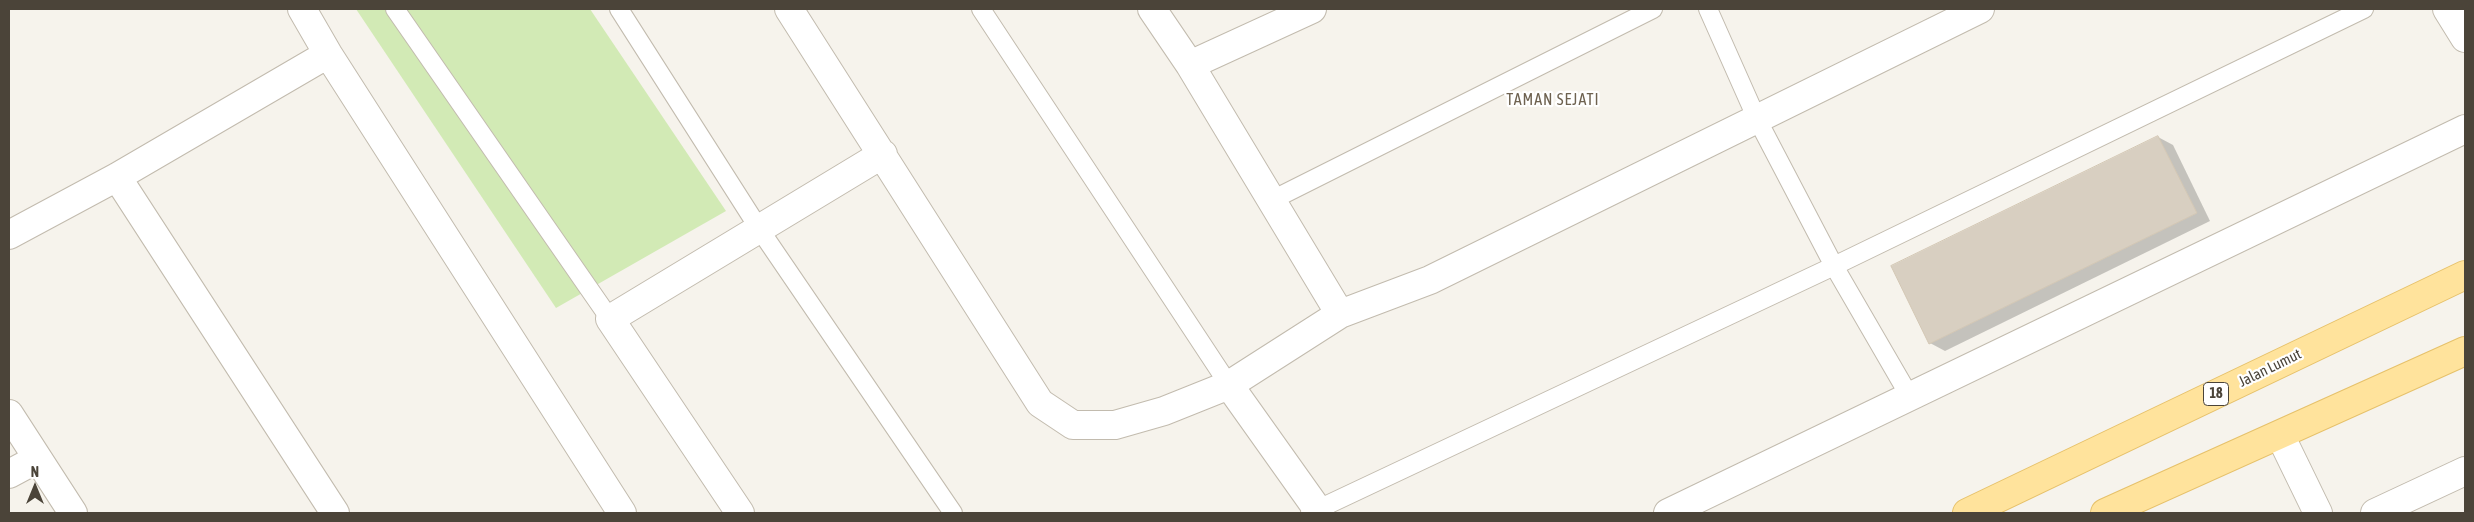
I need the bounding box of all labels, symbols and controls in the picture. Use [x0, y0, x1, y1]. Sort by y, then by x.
district label: TAMAN SEJATI [1505, 90, 1601, 110]
street label: Jalan Lumut [2236, 345, 2304, 391]
road number: 18 [2204, 382, 2228, 406]
north arrow [10, 462, 60, 512]
text: N [31, 464, 39, 480]

